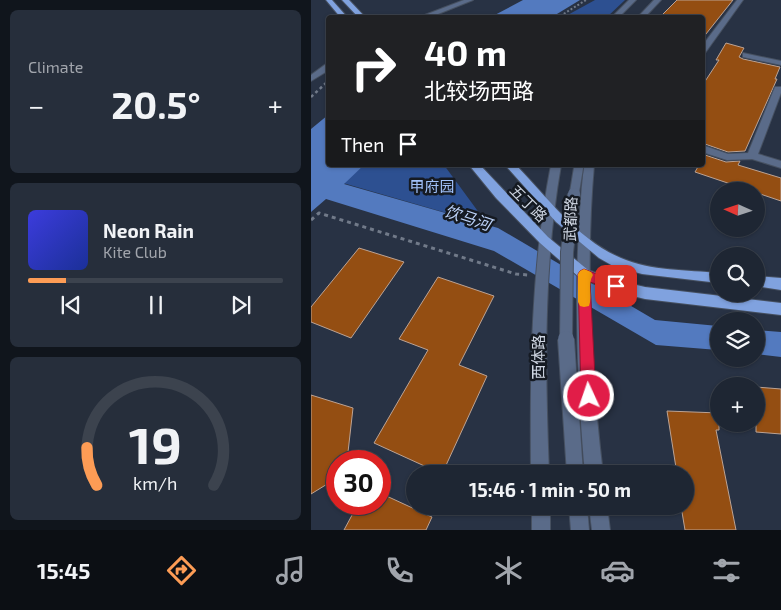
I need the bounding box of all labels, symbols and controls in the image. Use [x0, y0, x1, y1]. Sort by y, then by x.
text: 40 m [424, 31, 507, 73]
icon: right [341, 35, 406, 100]
text: Climate [28, 57, 83, 76]
text: 北较场西路 [424, 77, 534, 103]
text: 20.5° [111, 81, 201, 127]
text: − [28, 88, 44, 122]
text: + [268, 88, 283, 122]
icon: arrive [394, 130, 422, 158]
text: Then [341, 133, 384, 156]
park label: 甲府园 [409, 177, 455, 195]
street label: 五丁路 [507, 181, 551, 225]
north arrow [710, 182, 765, 238]
map controls [710, 182, 765, 432]
street label: 武都路 [560, 196, 580, 242]
water label: 饮马河 [442, 201, 497, 234]
text: Neon Rain [103, 219, 194, 242]
text: Kite Club [103, 242, 167, 261]
button: search [710, 247, 765, 302]
pin [595, 265, 637, 307]
icon: arrive [602, 272, 630, 300]
icon: previous [57, 291, 85, 319]
icon: pause [142, 291, 170, 319]
icon: next [227, 291, 255, 319]
button: layers [710, 312, 765, 367]
street label: 西体路 [529, 334, 547, 380]
position arrow [562, 369, 614, 421]
button: + [710, 377, 765, 432]
text: 19 [129, 412, 182, 474]
speed limit sign: 30 [326, 450, 391, 515]
text: km/h [133, 472, 178, 494]
text: 15:46 · 1 min · 50 m [469, 478, 631, 501]
icon: directions [164, 553, 199, 588]
icon: music [273, 553, 308, 588]
icon: phone [382, 553, 417, 588]
icon: climate [491, 553, 526, 588]
icon: car [600, 553, 635, 588]
icon: filters [709, 553, 744, 588]
text: 15:45 [37, 557, 90, 583]

